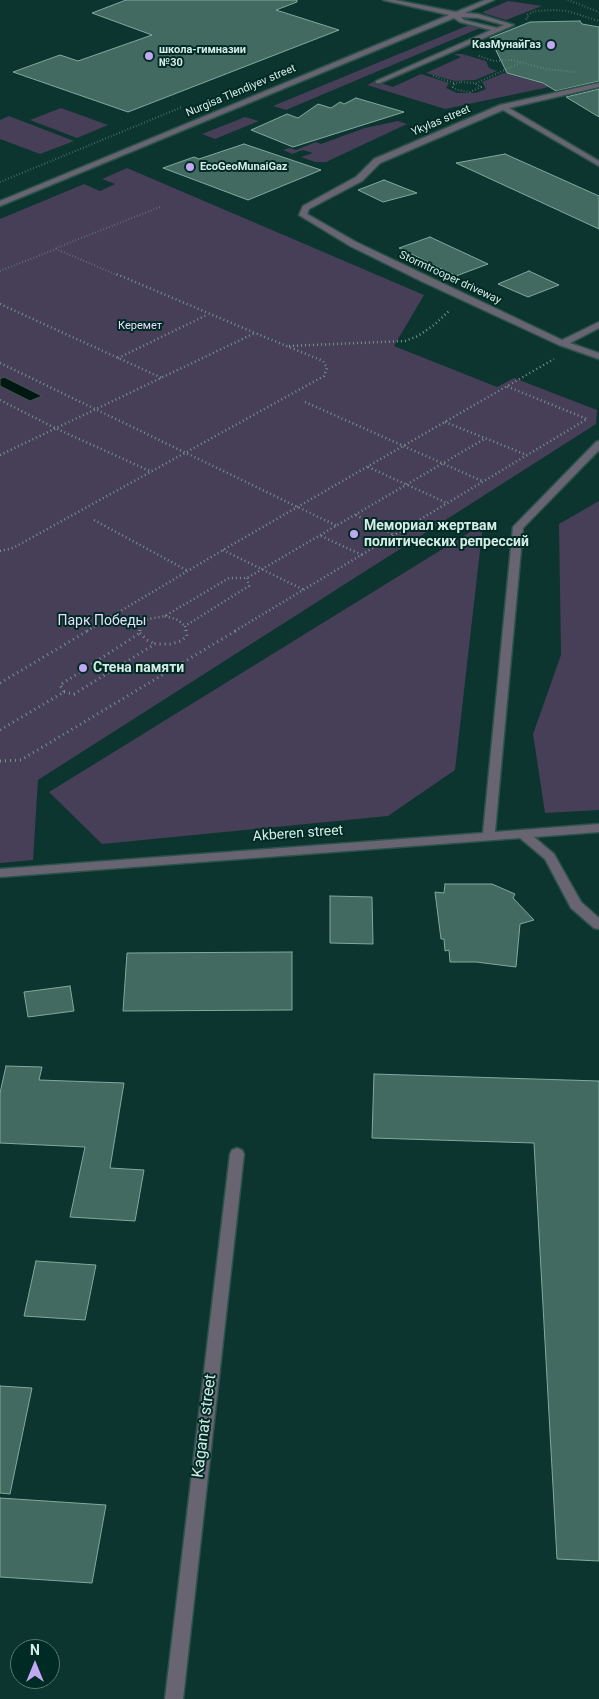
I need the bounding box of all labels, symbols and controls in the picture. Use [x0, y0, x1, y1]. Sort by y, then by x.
place label: КазМунайГаз [472, 38, 541, 52]
marker: КазМунайГаз [545, 39, 557, 51]
place label: школа-гимназии №30 [159, 43, 246, 69]
marker: школа-гимназии №30 [143, 50, 155, 62]
street label: Nurgisa Tlendiyev street [184, 62, 298, 120]
street label: Ykylas street [410, 103, 472, 139]
place label: EcoGeoMunaiGaz [200, 160, 287, 174]
marker: EcoGeoMunaiGaz [184, 161, 196, 173]
street label: Stormtrooper driveway [397, 249, 503, 307]
park label: Керемет [118, 319, 162, 333]
place label: Мемориал жертвам политических репрессий [364, 518, 529, 550]
marker: Мемориал жертвам политических репрессий [348, 528, 360, 540]
park label: Парк Победы [58, 613, 146, 629]
place label: Стена памяти [93, 660, 184, 676]
marker: Стена памяти [77, 662, 89, 674]
street label: Akberen street [252, 822, 344, 846]
street label: Kaganat street [189, 1373, 221, 1479]
north arrow [10, 1639, 60, 1689]
text: N [30, 1642, 40, 1658]

